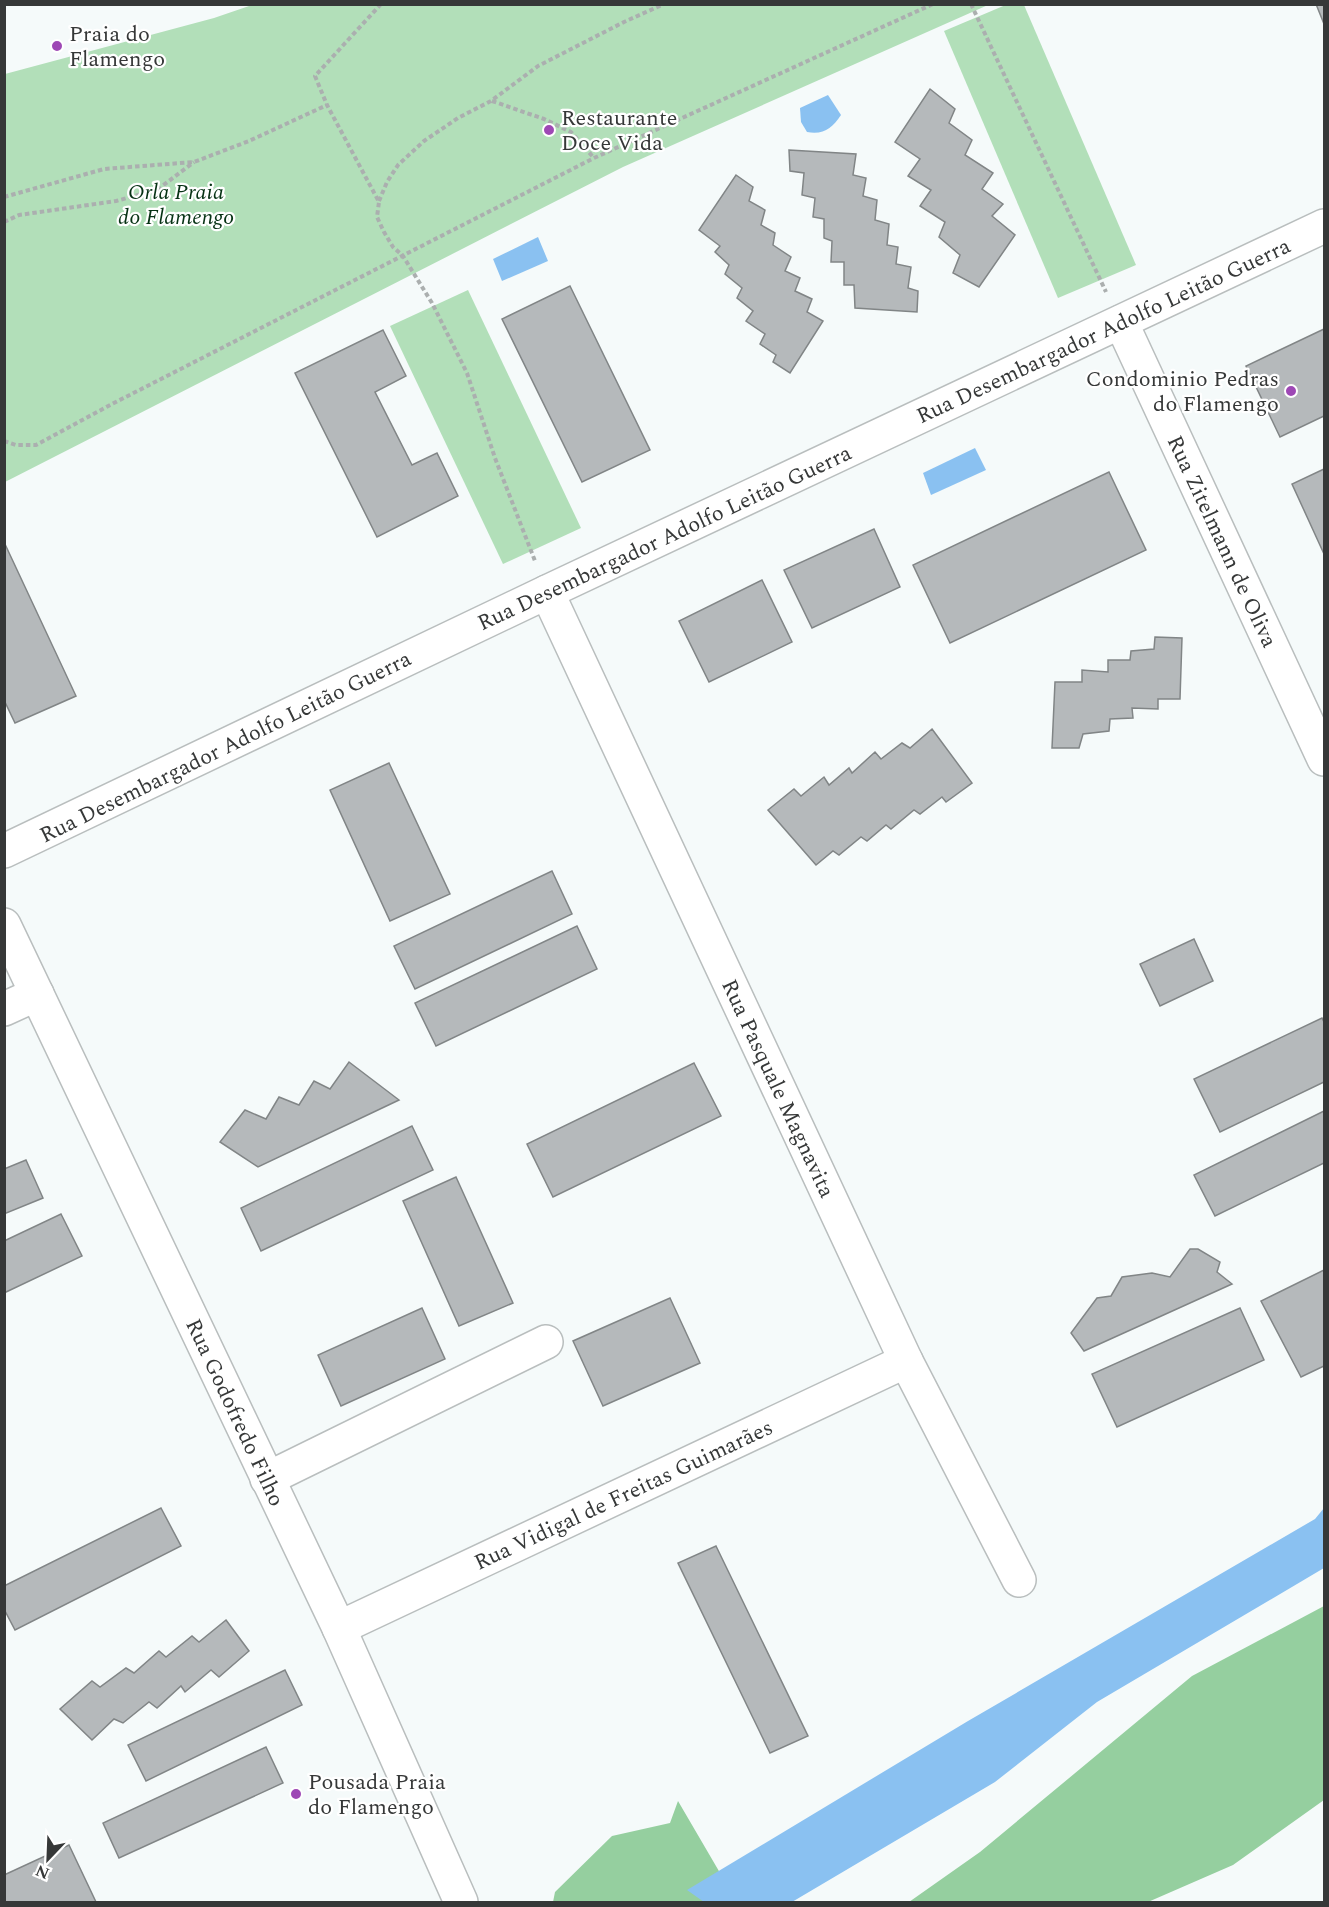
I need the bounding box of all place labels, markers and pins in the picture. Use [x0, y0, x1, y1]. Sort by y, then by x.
place label: Praia do Flamengo [69, 18, 165, 76]
marker: Praia do Flamengo [50, 39, 64, 53]
place label: Restaurante Doce Vida [561, 102, 677, 160]
marker: Restaurante Doce Vida [542, 123, 556, 137]
place label: Condominio Pedras do Flamengo [1086, 363, 1279, 421]
marker: Condominio Pedras do Flamengo [1284, 384, 1298, 398]
place label: Pousada Praia do Flamengo [308, 1766, 446, 1824]
marker: Pousada Praia do Flamengo [289, 1787, 303, 1801]

